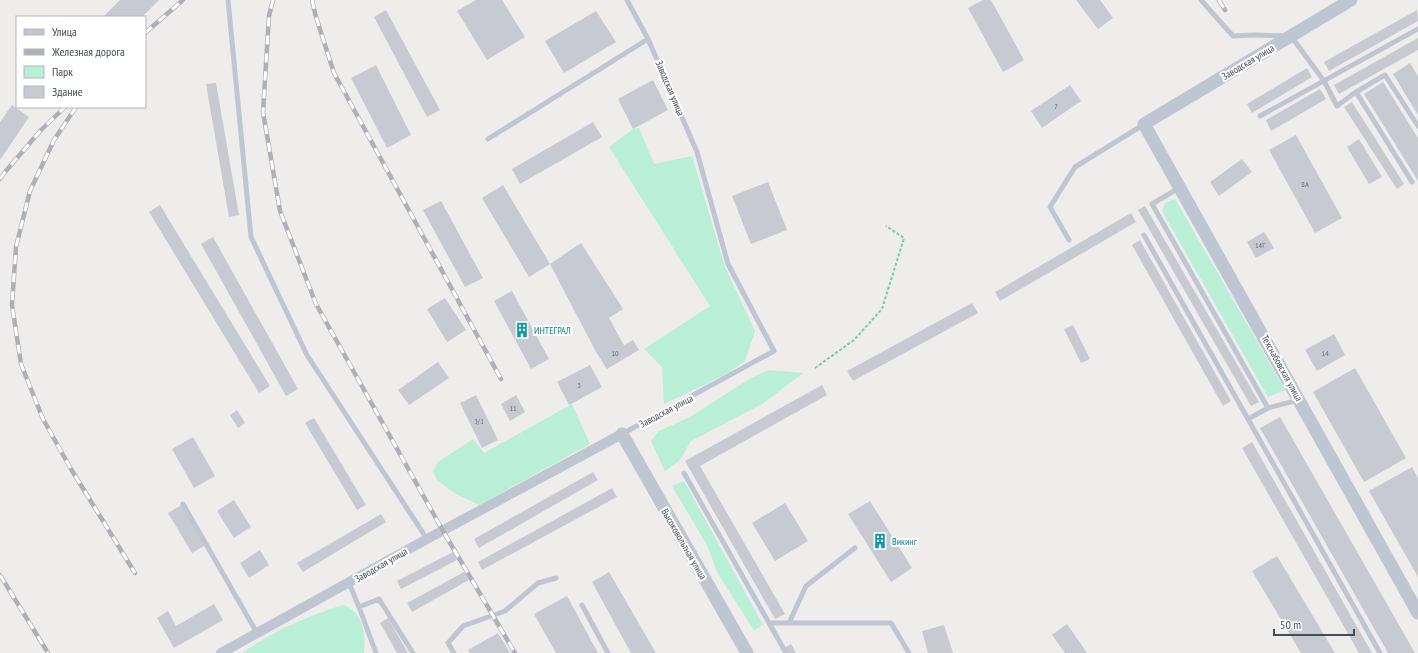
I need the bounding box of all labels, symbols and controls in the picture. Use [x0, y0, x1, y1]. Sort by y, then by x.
legend [16, 16, 146, 108]
text: Улица [52, 24, 77, 39]
street label: Заводская улица [1219, 41, 1277, 83]
text: Железная дорога [51, 44, 125, 59]
street label: Заводская улица [652, 58, 688, 118]
text: Парк [52, 64, 73, 79]
text: Здание [52, 84, 83, 99]
house number: 7 [1054, 101, 1058, 111]
house number: 8А [1301, 179, 1309, 189]
house number: 14Г [1255, 240, 1265, 250]
building icon: ИНТЕГРАЛ [513, 321, 531, 339]
place label: ИНТЕГРАЛ [534, 324, 571, 337]
street label: Техснабовская улица [1258, 333, 1306, 403]
house number: 10 [611, 348, 619, 358]
house number: 14 [1321, 348, 1329, 358]
house number: 3 [577, 380, 581, 390]
street label: Заводская улица [637, 391, 695, 431]
house number: 11 [509, 403, 517, 413]
house number: 3/1 [474, 416, 484, 426]
street label: Высоковольтная улица [658, 506, 710, 582]
building icon: Викинг [871, 532, 889, 550]
place label: Викинг [892, 535, 917, 548]
street label: Заводская улица [352, 545, 410, 585]
scale bar [1274, 611, 1354, 637]
text: 50 m [1280, 617, 1301, 632]

